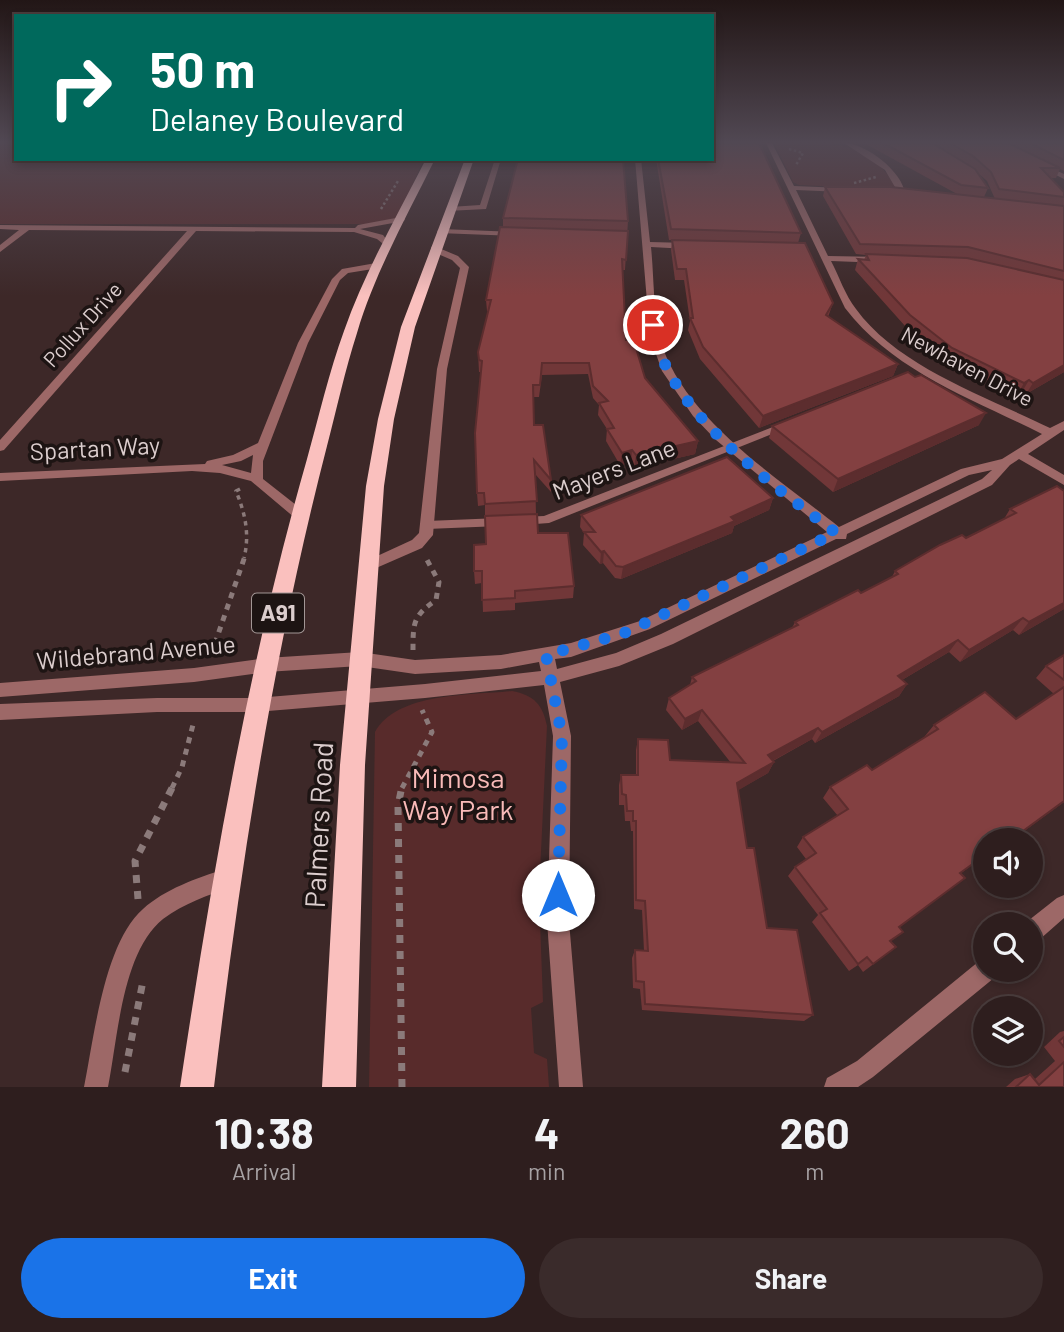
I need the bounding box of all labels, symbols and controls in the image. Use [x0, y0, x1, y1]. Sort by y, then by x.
text: 50 m [150, 39, 255, 98]
icon: right [35, 42, 126, 133]
text: Delaney Boulevard [150, 99, 404, 137]
street label: Pollux Drive [37, 276, 126, 372]
pin [623, 295, 683, 355]
icon: arrive [634, 306, 672, 344]
street label: Newhaven Drive [898, 321, 1038, 411]
street label: Spartan Way [29, 430, 161, 465]
street label: Mayers Lane [548, 432, 679, 505]
road number: A91 [252, 594, 304, 632]
street label: Wildebrand Avenue [35, 628, 237, 675]
street label: Palmers Road [297, 741, 339, 909]
park label: Mimosa Way Park [403, 760, 513, 826]
map controls [973, 828, 1043, 1066]
button: sound [973, 828, 1043, 898]
position arrow [521, 858, 595, 932]
button: search [973, 912, 1043, 982]
button: layers [973, 996, 1043, 1066]
text: 10:38 [214, 1107, 314, 1157]
text: 4 [534, 1107, 559, 1157]
text: 260 [780, 1107, 850, 1157]
text: Arrival [232, 1157, 296, 1185]
text: min [528, 1157, 565, 1185]
text: m [805, 1157, 824, 1185]
button: Exit [21, 1238, 525, 1318]
button: Share [539, 1238, 1043, 1318]

